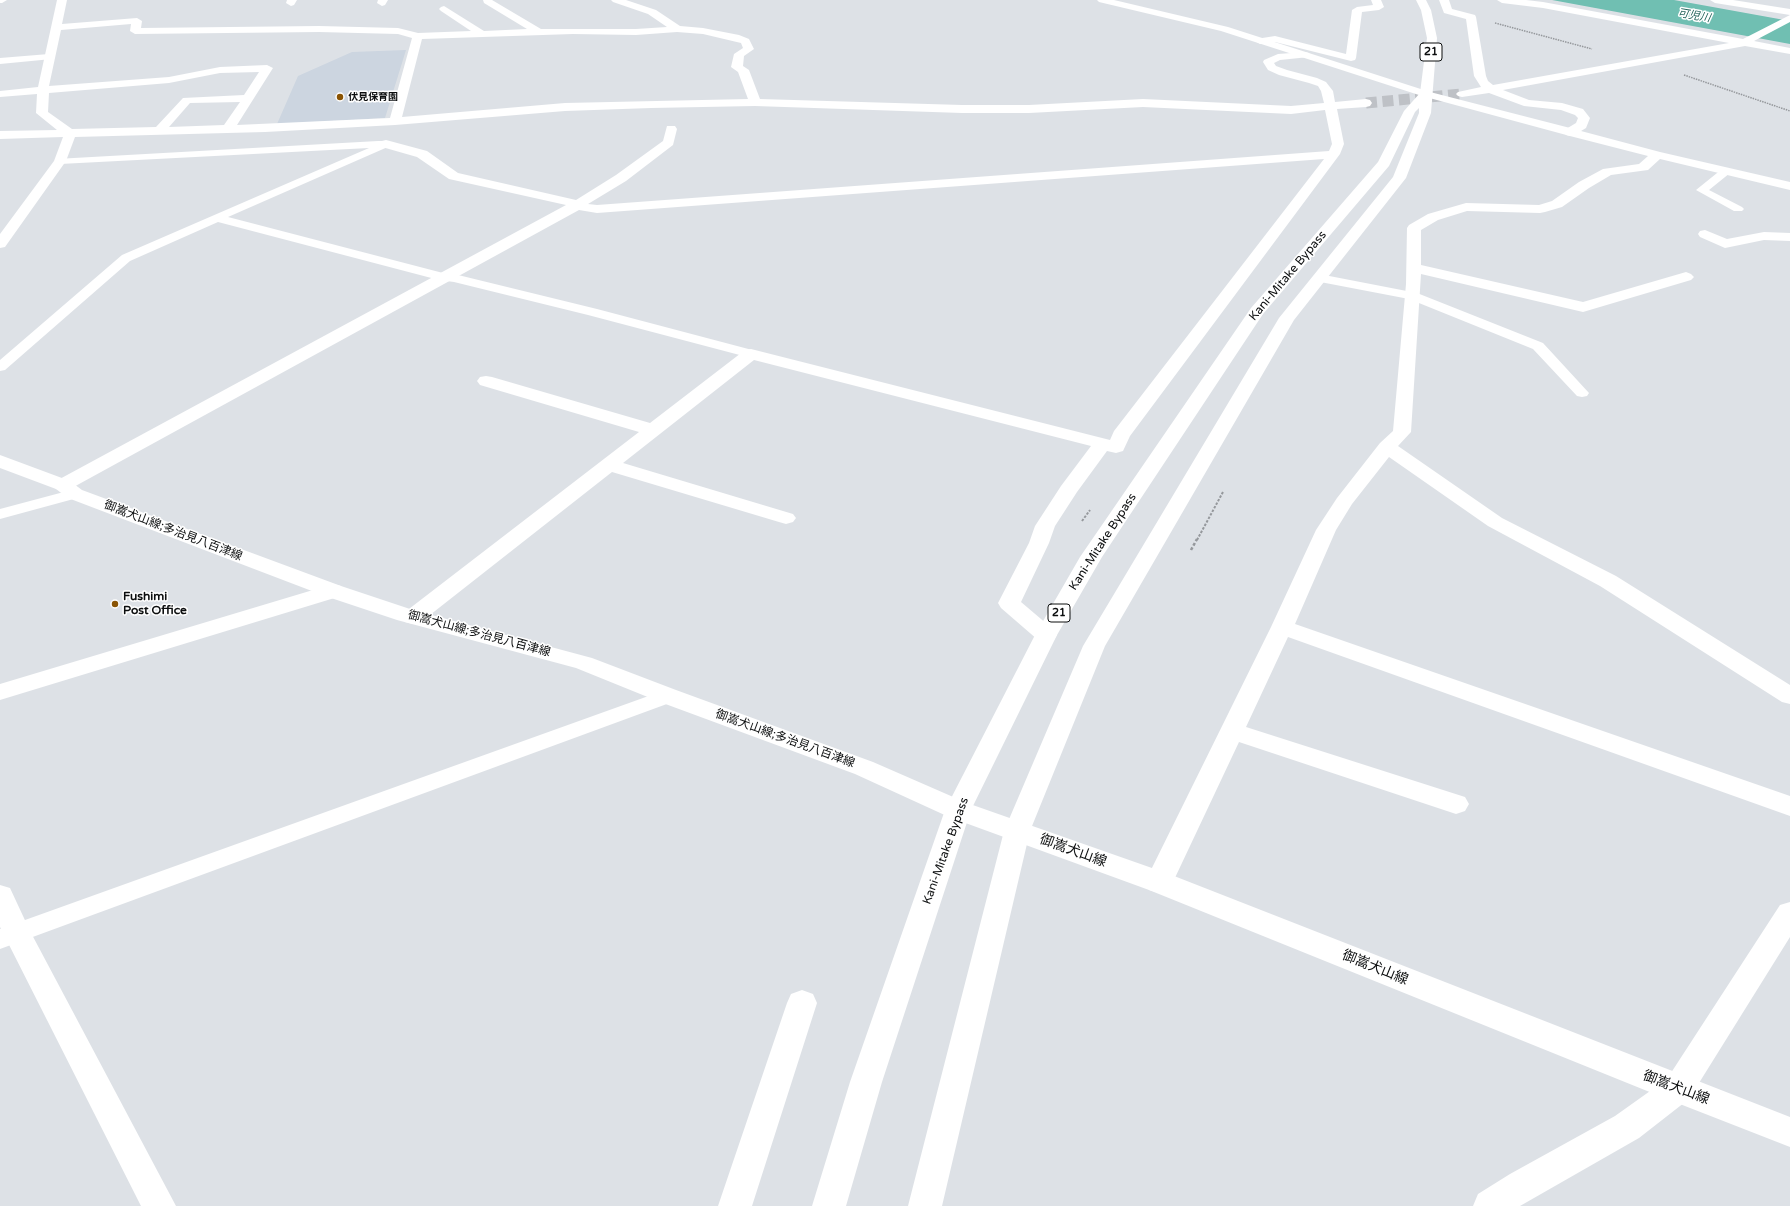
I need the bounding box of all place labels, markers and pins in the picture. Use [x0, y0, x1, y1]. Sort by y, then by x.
place label: 伏見保育園 [348, 91, 398, 103]
marker: 伏見保育園 [335, 92, 345, 102]
place label: Fushimi Post Office [123, 590, 187, 618]
marker: Fushimi Post Office [110, 599, 120, 609]

